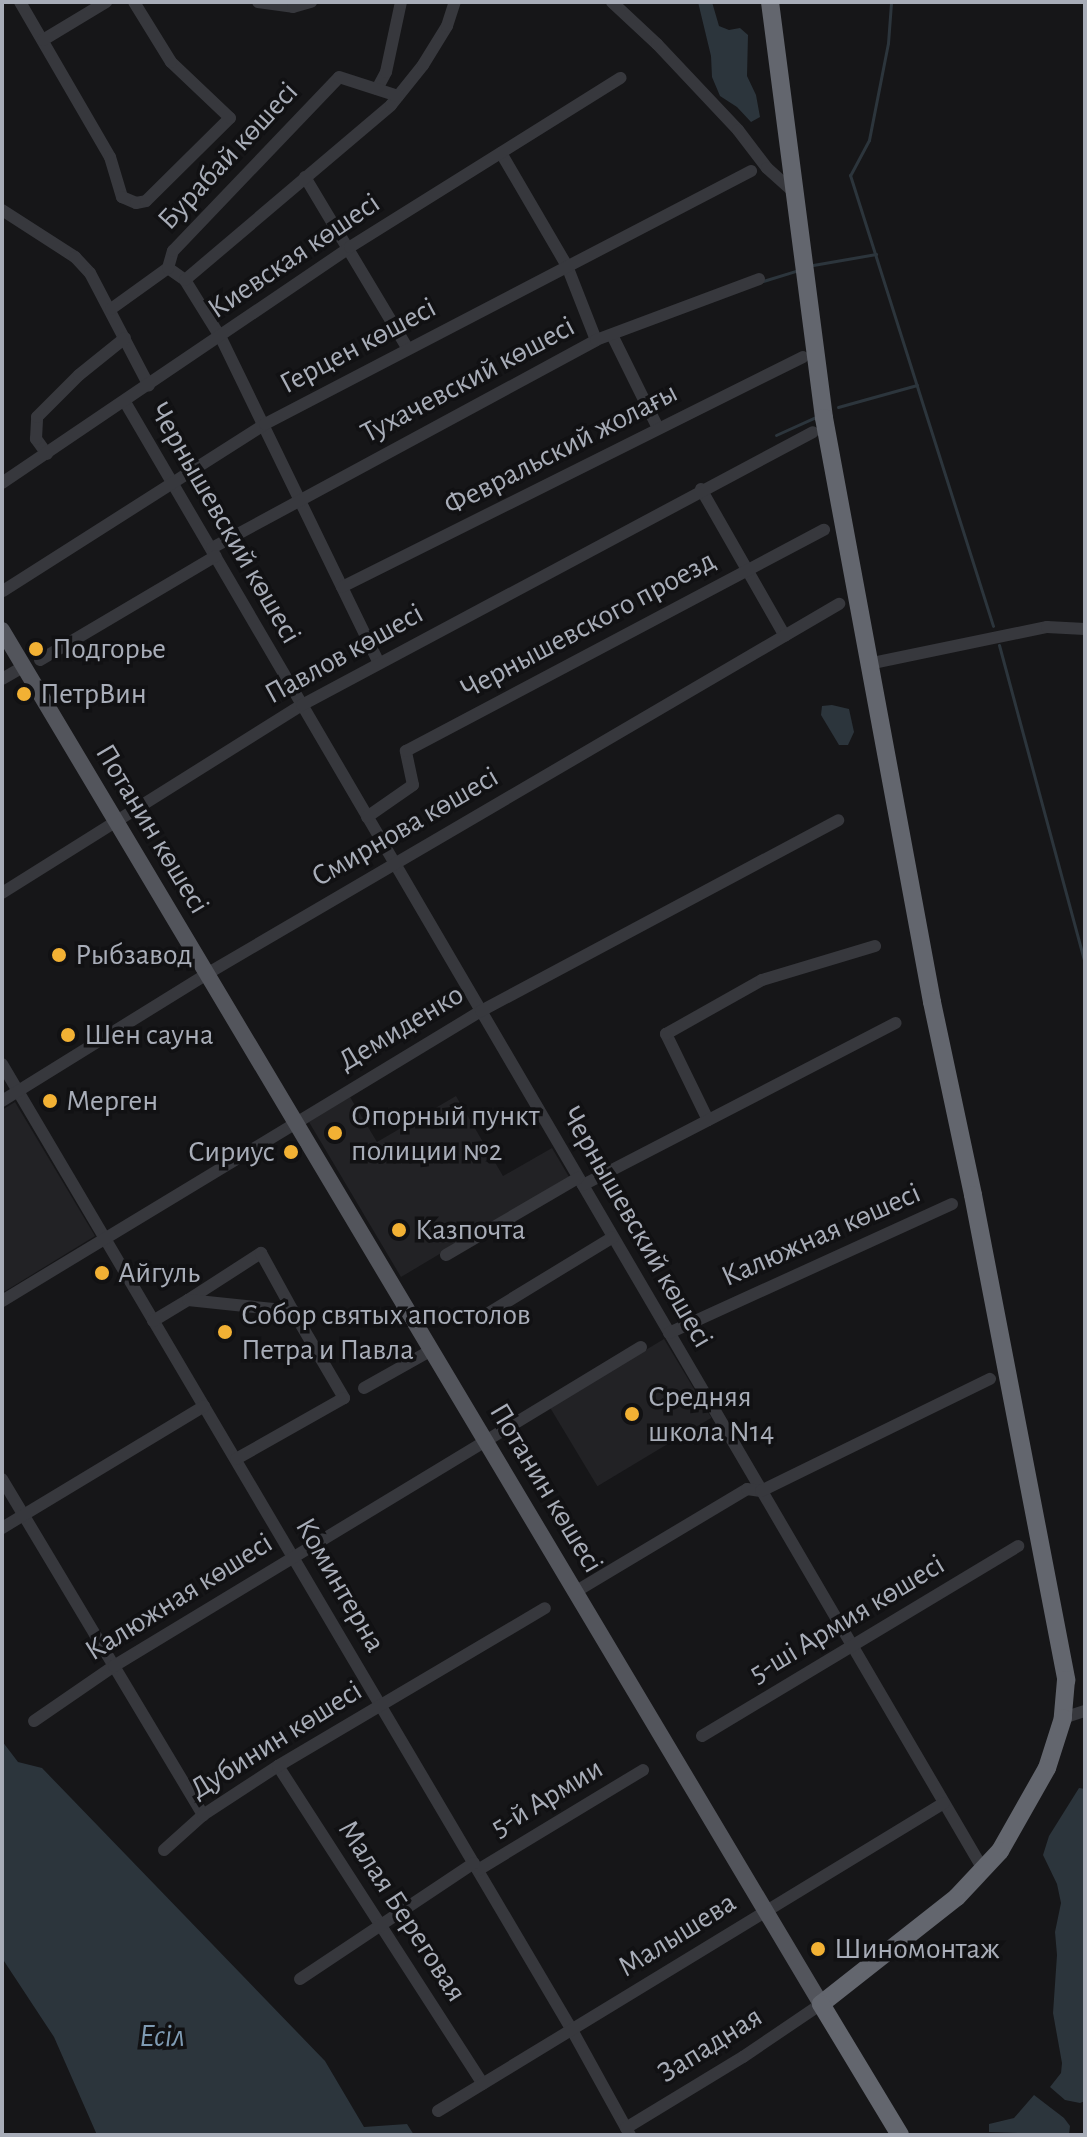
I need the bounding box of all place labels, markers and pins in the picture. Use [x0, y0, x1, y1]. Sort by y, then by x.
place label: Подгорье [52, 631, 166, 667]
marker: Подгорье [27, 640, 45, 658]
place label: ПетрВин [40, 676, 147, 712]
marker: ПетрВин [15, 685, 33, 703]
place label: Рыбзавод [75, 937, 192, 973]
marker: Рыбзавод [50, 946, 68, 964]
place label: Шен сауна [84, 1017, 214, 1053]
marker: Шен сауна [59, 1026, 77, 1044]
place label: Мерген [66, 1083, 158, 1119]
marker: Мерген [41, 1092, 59, 1110]
place label: Опорный пункт полиции №2 [351, 1098, 540, 1168]
marker: Опорный пункт полиции №2 [326, 1124, 344, 1142]
place label: Сириус [188, 1134, 275, 1170]
marker: Сириус [282, 1143, 300, 1161]
place label: Казпочта [415, 1212, 526, 1248]
marker: Казпочта [390, 1221, 408, 1239]
place label: Айгуль [118, 1255, 200, 1291]
marker: Айгуль [93, 1264, 111, 1282]
place label: Собор святых апостолов Петра и Павла [241, 1297, 531, 1368]
marker: Собор святых апостолов Петра и Павла [216, 1323, 234, 1341]
place label: Средняя школа N14 [648, 1379, 774, 1450]
marker: Средняя школа N14 [623, 1405, 641, 1423]
place label: Шиномонтаж [834, 1931, 1000, 1967]
marker: Шиномонтаж [809, 1940, 827, 1958]

